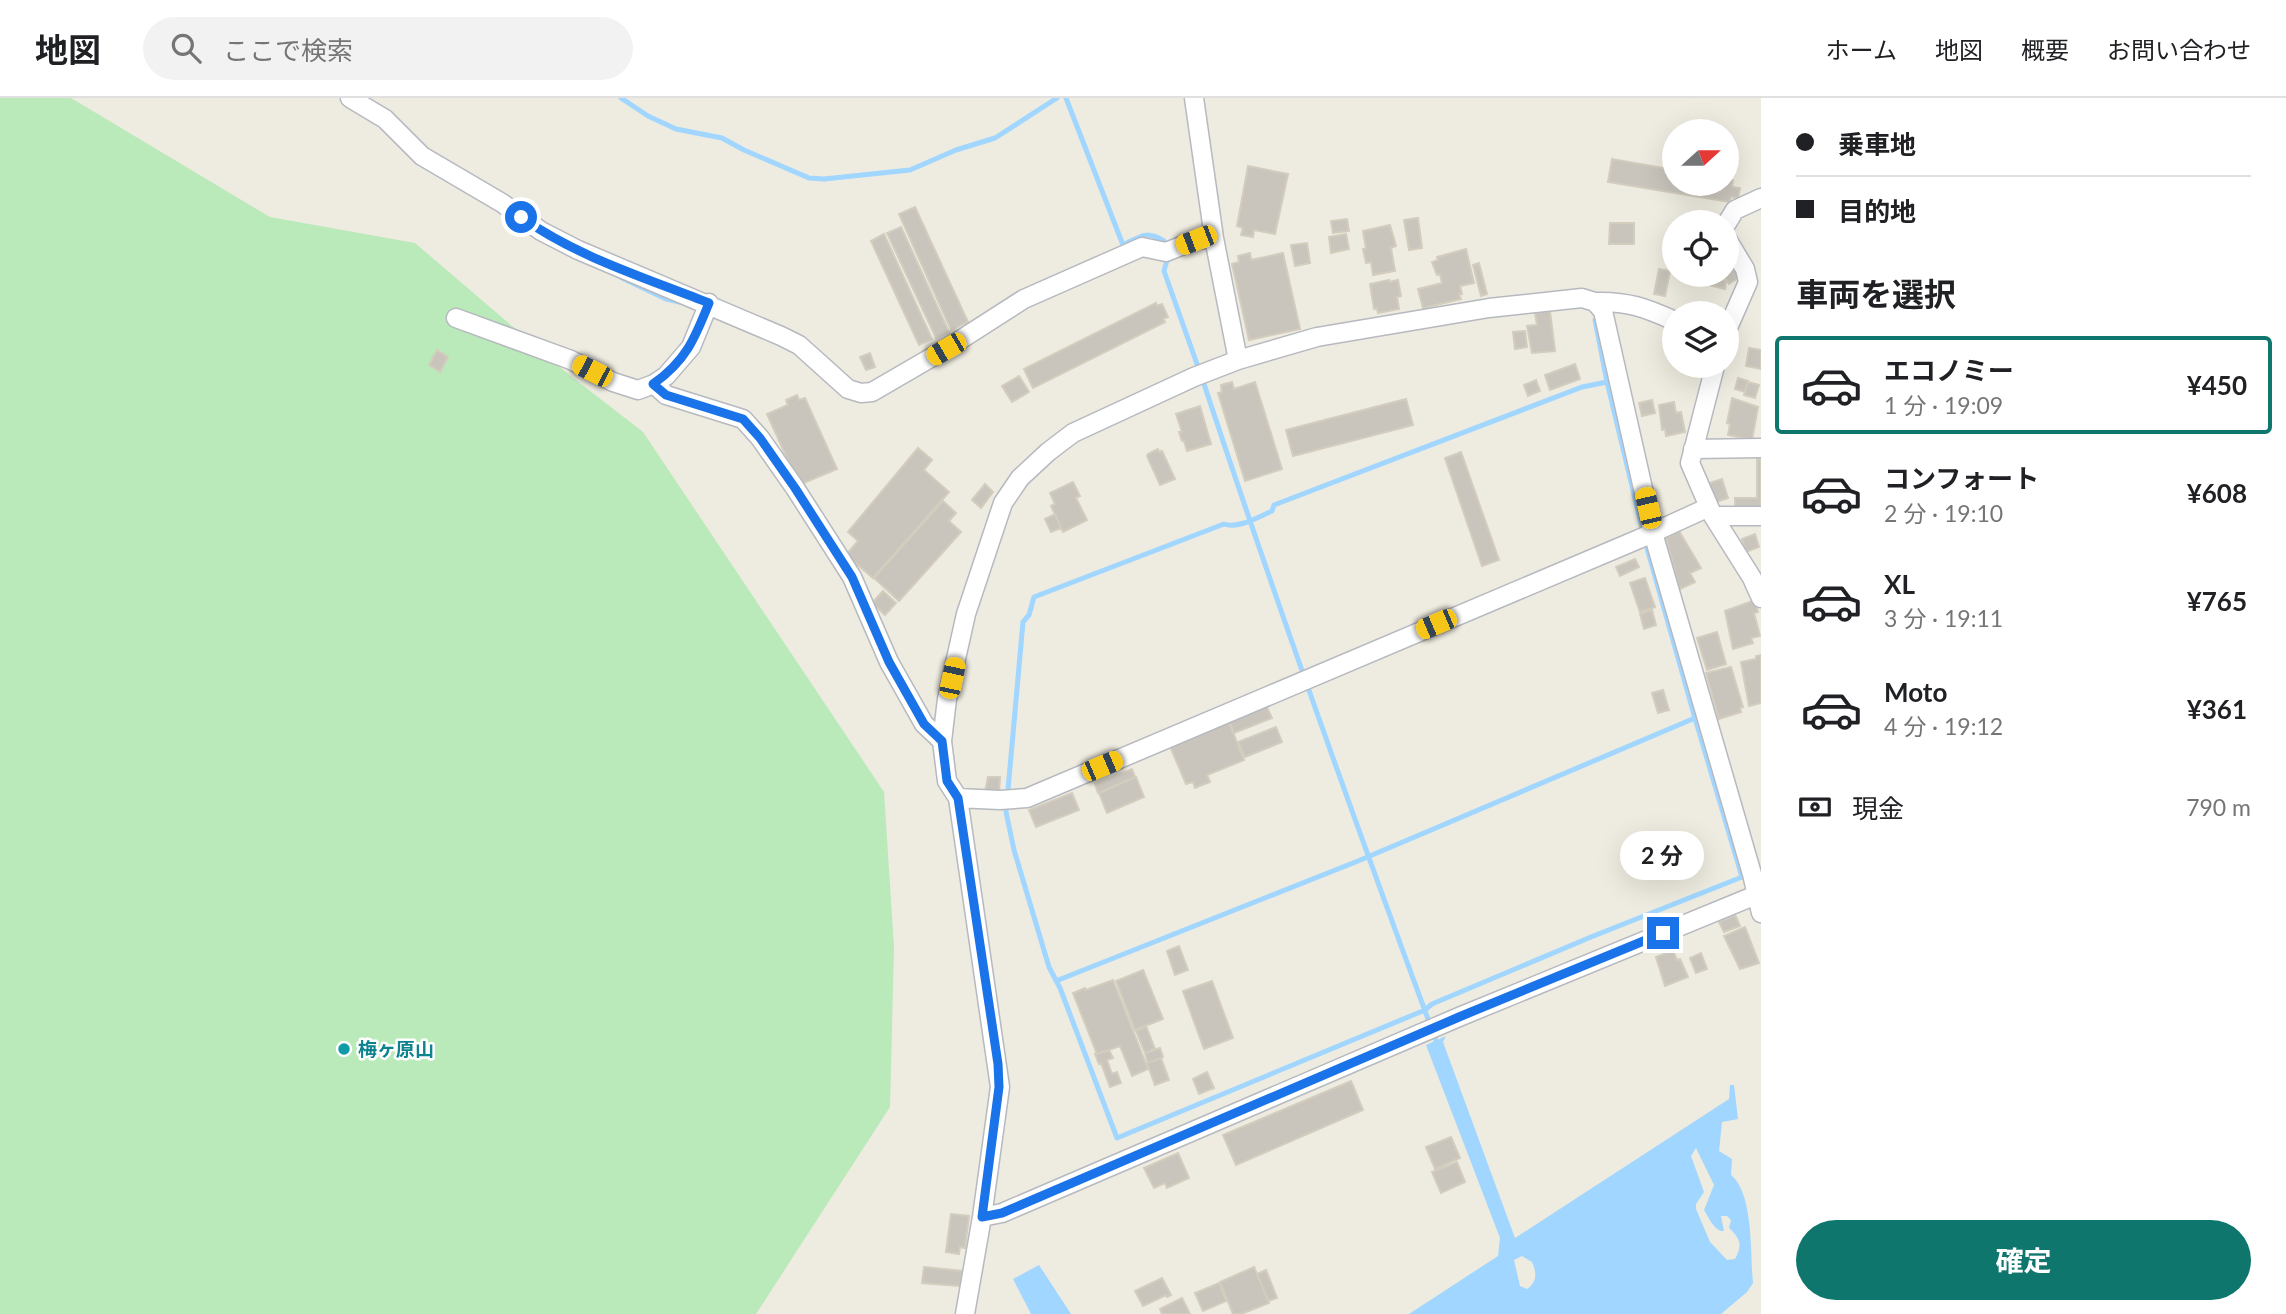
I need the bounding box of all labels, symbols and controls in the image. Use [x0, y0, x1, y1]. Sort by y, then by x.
search box [143, 17, 633, 80]
text: 地図 [35, 29, 101, 69]
icon: search [167, 29, 205, 67]
text: ここで検索 [223, 34, 353, 66]
text: ホーム [1826, 35, 1897, 64]
text: 地図 [1935, 35, 1983, 64]
text: 概要 [2021, 35, 2069, 64]
text: お問い合わせ [2107, 35, 2251, 64]
north arrow [1662, 119, 1740, 196]
map controls [1662, 119, 1739, 378]
text: 乗車地 [1838, 128, 1916, 160]
text: 目的地 [1838, 195, 1916, 227]
route start [505, 201, 537, 233]
button: locate [1662, 210, 1739, 287]
car [1173, 223, 1220, 257]
text: 車両を選択 [1796, 274, 1956, 313]
button: layers [1662, 301, 1739, 378]
car [923, 329, 970, 369]
car [569, 352, 616, 390]
icon: car [1800, 354, 1863, 417]
text: エコノミー [1884, 354, 2014, 386]
text: ¥450 [2187, 369, 2247, 401]
text: 1 分 · 19:09 [1884, 391, 2003, 419]
icon: car [1800, 462, 1863, 525]
text: コンフォート [1884, 462, 2039, 494]
text: ¥608 [2187, 477, 2247, 509]
car [1634, 485, 1663, 531]
text: 2 分 · 19:10 [1884, 499, 2003, 527]
text: XL [1884, 568, 1915, 600]
icon: car [1800, 570, 1863, 633]
text: ¥765 [2187, 585, 2247, 617]
text: 3 分 · 19:11 [1884, 604, 2003, 632]
car [1413, 606, 1460, 642]
car [938, 655, 967, 701]
text: Moto [1884, 676, 1947, 708]
icon: car [1800, 678, 1863, 741]
text: ¥361 [2187, 693, 2247, 725]
text: 4 分 · 19:12 [1884, 712, 2003, 740]
car [1079, 748, 1126, 784]
icon: cash [1796, 788, 1834, 826]
text: 現金 [1852, 792, 1904, 824]
text: 790 m [2186, 793, 2251, 821]
callout: 2 分 [1621, 832, 1705, 880]
text: 2 分 [1641, 841, 1683, 869]
route end [1647, 917, 1679, 949]
place label: 梅ヶ原山 [358, 1037, 434, 1060]
marker: 梅ヶ原山 [336, 1041, 352, 1057]
button: 確定 [1796, 1220, 2251, 1300]

